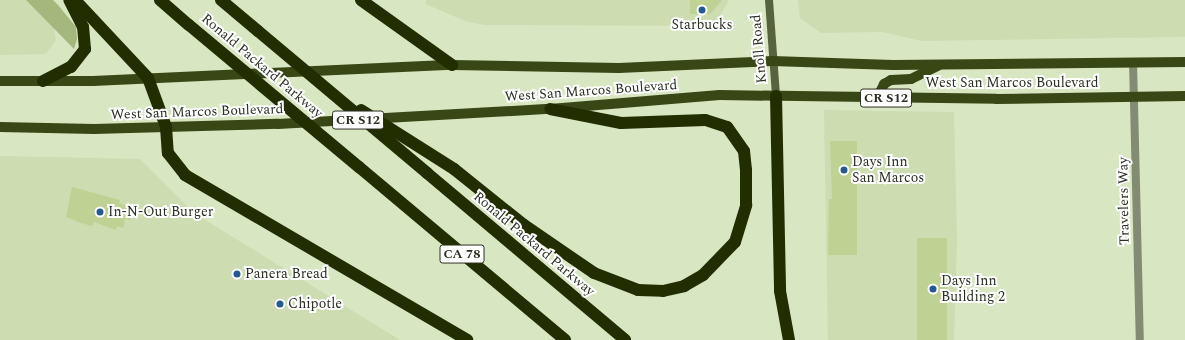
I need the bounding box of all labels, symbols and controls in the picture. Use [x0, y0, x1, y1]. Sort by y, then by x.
marker: Starbucks [697, 5, 707, 15]
street label: Ronald Packard Parkway [198, 10, 326, 122]
street label: Knoll Road [748, 14, 770, 84]
place label: Starbucks [672, 17, 732, 33]
street label: West San Marcos Boulevard [925, 75, 1099, 91]
street label: West San Marcos Boulevard [504, 77, 678, 105]
road number: CR S12 [860, 87, 912, 109]
street label: West San Marcos Boulevard [110, 101, 284, 123]
road number: CR S12 [332, 109, 384, 131]
place label: Days Inn San Marcos [852, 154, 924, 186]
street label: Travelers Way [1115, 157, 1133, 245]
marker: Days Inn San Marcos [839, 165, 849, 175]
street label: Ronald Packard Parkway [470, 188, 598, 300]
place label: In-N-Out Burger [108, 204, 213, 220]
marker: In-N-Out Burger [95, 207, 105, 217]
road number: CA 78 [439, 243, 485, 265]
place label: Panera Bread [245, 266, 328, 282]
marker: Panera Bread [232, 269, 242, 279]
place label: Days Inn Building 2 [941, 273, 1005, 306]
marker: Days Inn Building 2 [928, 284, 938, 294]
place label: Chipotle [288, 296, 342, 312]
marker: Chipotle [275, 299, 285, 309]

